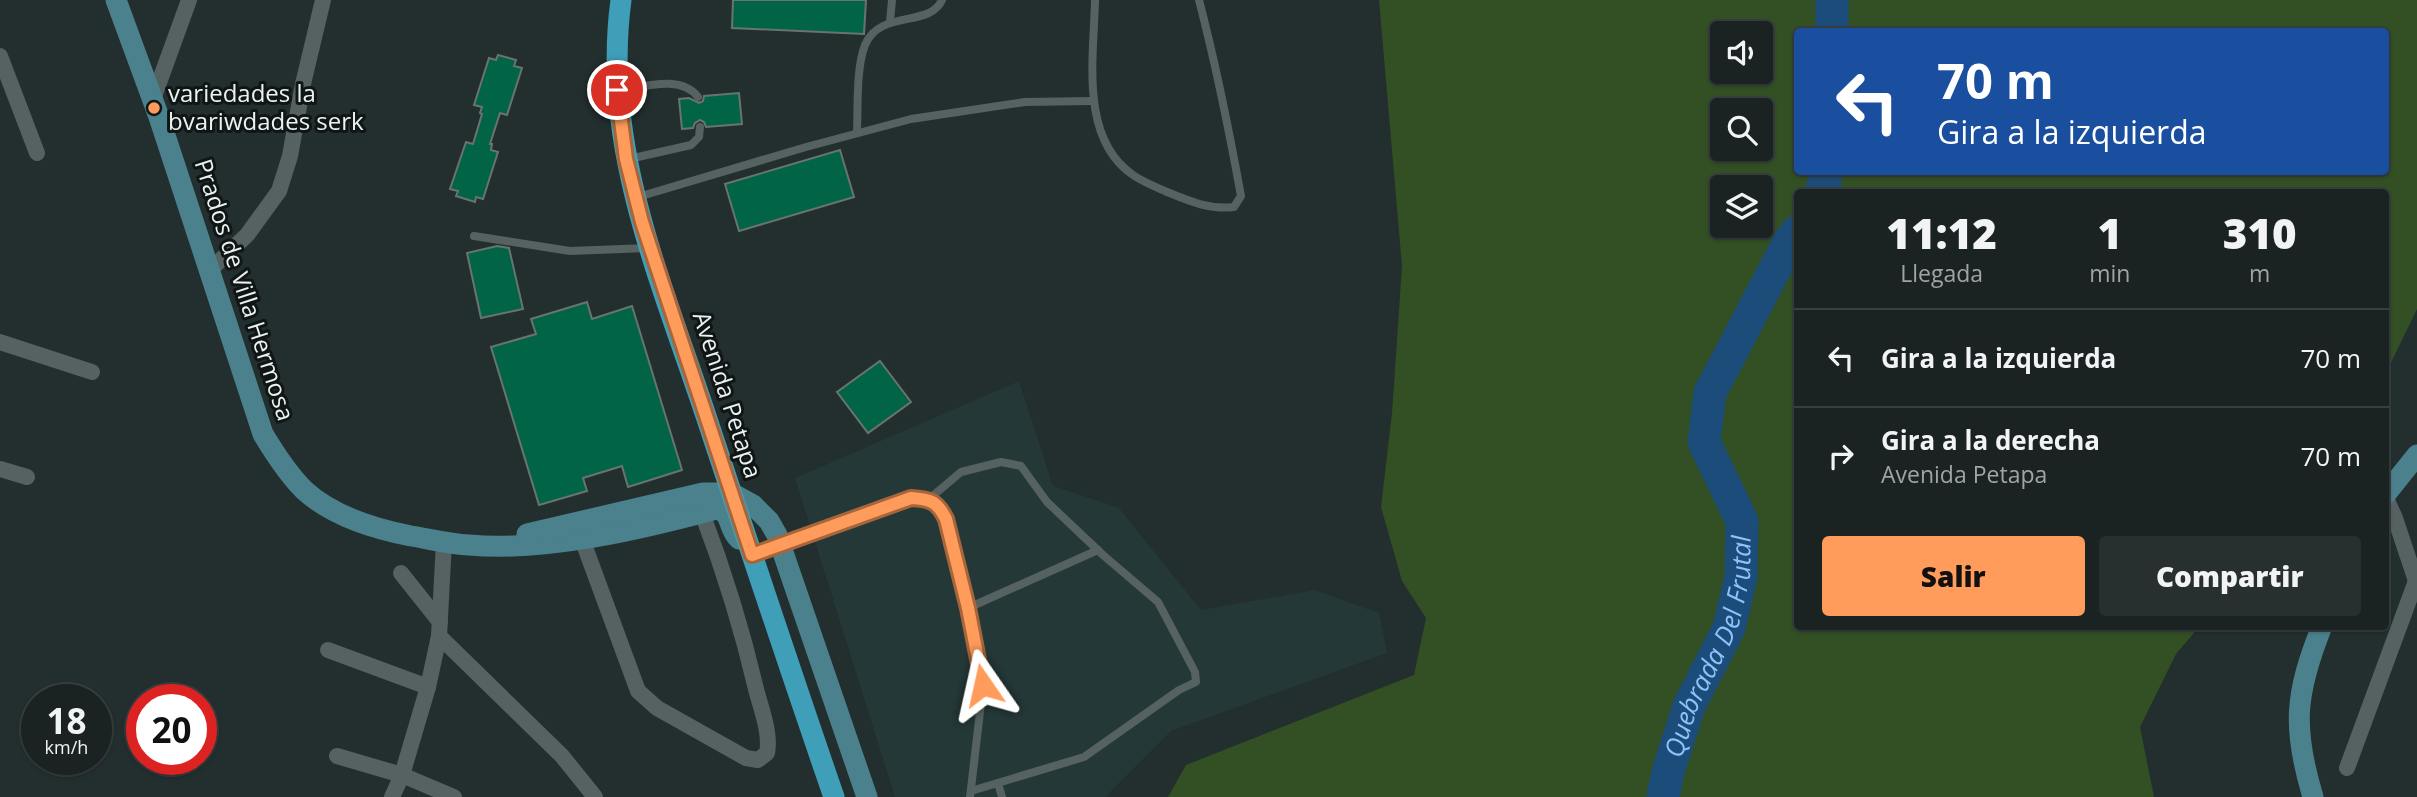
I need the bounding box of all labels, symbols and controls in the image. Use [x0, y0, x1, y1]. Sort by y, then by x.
map controls [1710, 21, 1773, 238]
button: sound [1710, 21, 1773, 84]
text: 70 m [1937, 47, 2054, 113]
icon: left [1822, 56, 1913, 147]
pin [587, 60, 647, 120]
icon: arrive [598, 71, 636, 109]
place label: variedades la bvariwdades serk [168, 76, 364, 137]
button: search [1710, 98, 1773, 161]
marker: variedades la bvariwdades serk [146, 100, 162, 116]
text: Gira a la izquierda [1937, 110, 2207, 153]
street label: Prados de Villa Hermosa [188, 155, 303, 425]
button: layers [1710, 175, 1773, 238]
text: 11:12 [1886, 204, 1997, 261]
text: 1 [2098, 204, 2122, 261]
text: 310 [2223, 204, 2297, 261]
text: Llegada [1900, 257, 1983, 289]
text: min [2089, 257, 2130, 289]
text: m [2249, 257, 2270, 289]
street label: Avenida Petapa [686, 307, 771, 482]
icon: left [1822, 339, 1860, 377]
text: Gira a la izquierda [1881, 340, 2116, 376]
text: 70 m [2300, 340, 2361, 376]
text: Gira a la derecha [1881, 422, 2100, 458]
icon: right [1822, 437, 1860, 475]
text: 70 m [2300, 438, 2361, 474]
text: Avenida Petapa [1881, 458, 2047, 490]
water label: Quebrada Del Frutal [1655, 534, 1759, 762]
button: Salir [1822, 536, 2085, 616]
button: Compartir [2099, 536, 2361, 616]
position arrow [946, 648, 1020, 722]
speed limit sign: 20 [126, 684, 217, 775]
text: 18 [46, 697, 87, 744]
text: km/h [45, 735, 88, 759]

